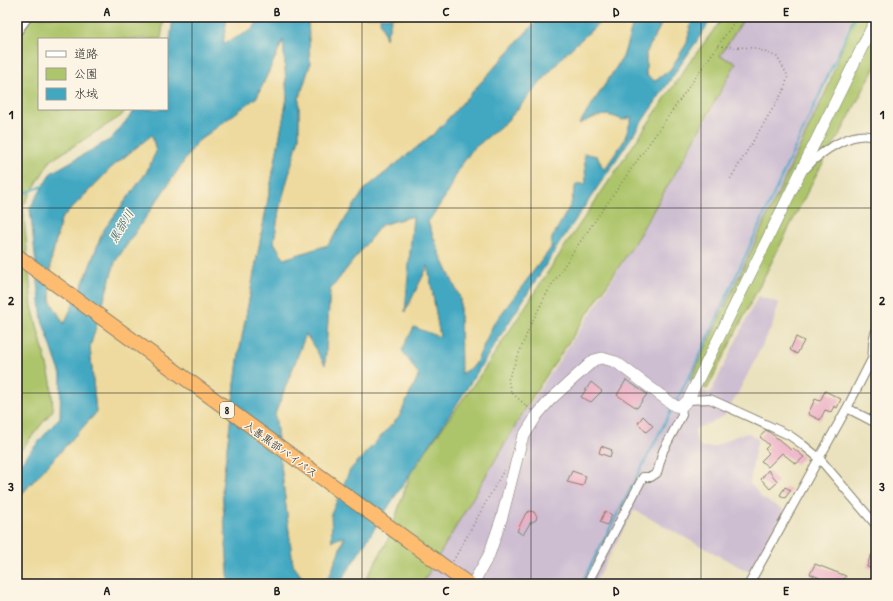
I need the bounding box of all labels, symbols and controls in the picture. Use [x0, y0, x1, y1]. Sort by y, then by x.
text: A [104, 2, 111, 20]
text: B [274, 2, 281, 20]
text: C [442, 2, 450, 20]
text: D [613, 2, 620, 20]
text: E [783, 2, 789, 20]
legend [38, 38, 168, 110]
text: 道路 [74, 45, 98, 62]
text: 公園 [74, 65, 98, 82]
text: 水域 [74, 85, 98, 102]
text: 1 [9, 105, 14, 123]
text: 1 [880, 105, 885, 123]
water label: 黒部川 [104, 206, 138, 246]
text: 2 [8, 291, 15, 309]
text: 2 [879, 291, 886, 309]
road number: 8 [220, 402, 234, 418]
street label: 入善黒部バイパス [241, 418, 321, 480]
text: 3 [8, 477, 14, 495]
text: 3 [879, 477, 885, 495]
text: A [104, 581, 111, 599]
text: B [274, 581, 281, 599]
text: C [442, 581, 450, 599]
text: D [613, 581, 620, 599]
text: E [783, 581, 789, 599]

